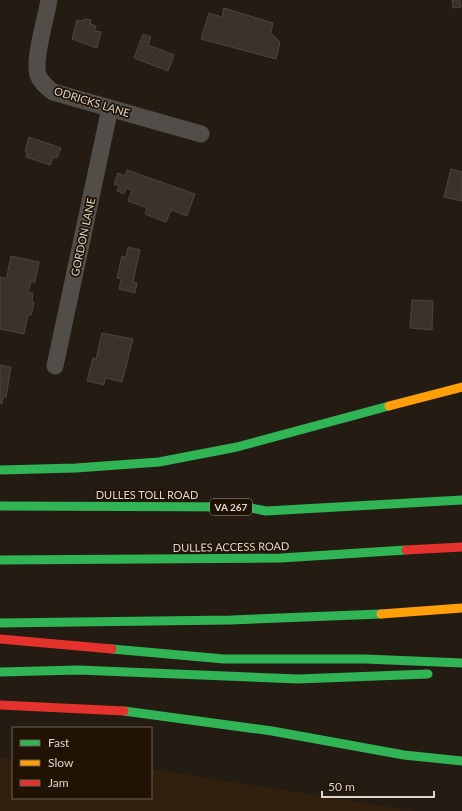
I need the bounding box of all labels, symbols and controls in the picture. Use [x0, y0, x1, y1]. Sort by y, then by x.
street label: ODRICKS LANE [53, 84, 132, 119]
street label: GORDON LANE [68, 196, 97, 277]
street label: DULLES TOLL ROAD [96, 488, 198, 501]
road number: VA 267 [210, 499, 252, 515]
street label: DULLES ACCESS ROAD [173, 539, 289, 554]
legend [12, 727, 152, 799]
text: Fast [48, 735, 70, 750]
text: Slow [48, 755, 74, 770]
scale bar [322, 773, 434, 799]
text: Jam [48, 775, 69, 790]
text: 50 m [328, 779, 355, 794]

